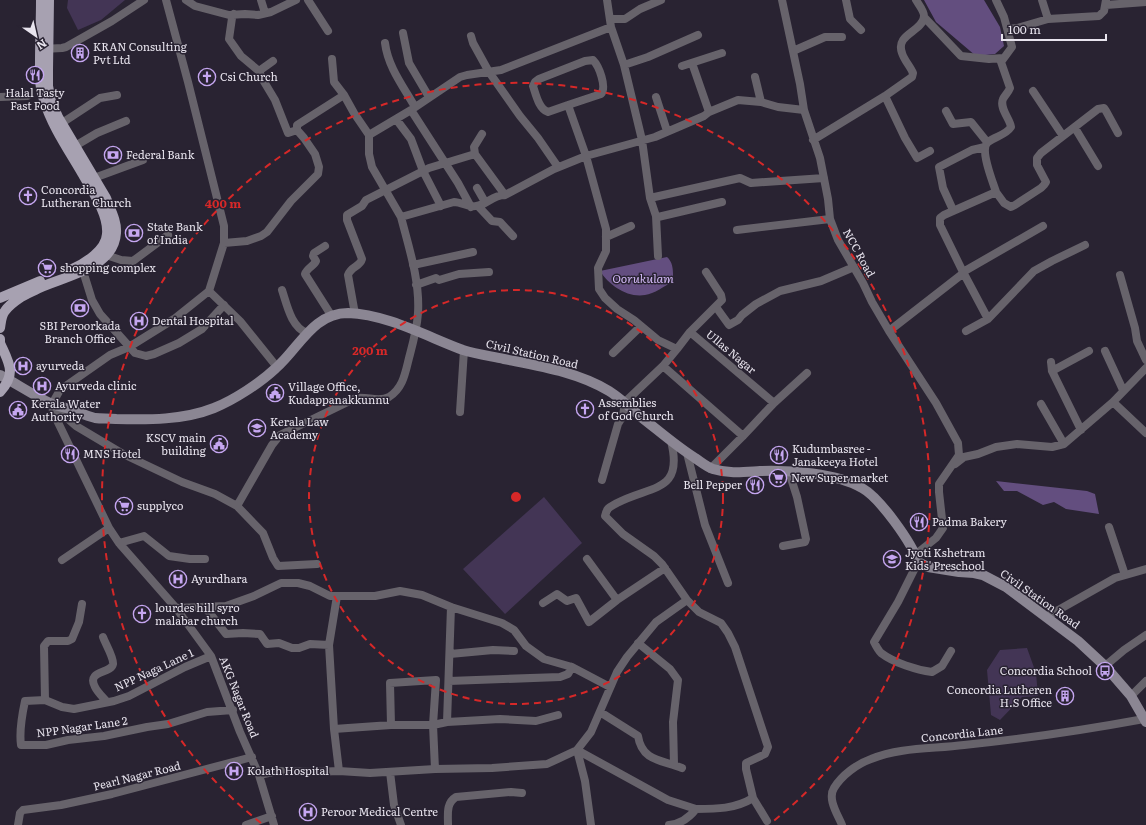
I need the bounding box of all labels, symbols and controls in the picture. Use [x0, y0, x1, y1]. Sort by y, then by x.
north arrow [16, 16, 56, 56]
scale bar [1002, 16, 1106, 42]
text: 100 m [1008, 20, 1041, 38]
text: N [34, 36, 50, 54]
place label: KRAN Consulting Pvt Ltd [93, 38, 188, 67]
building icon: KRAN Consulting Pvt Ltd [70, 43, 90, 63]
restaurant icon: Halal Tasty Fast Food [25, 65, 45, 85]
church icon: Csi Church [197, 67, 217, 87]
place label: Csi Church [220, 68, 278, 84]
place label: Halal Tasty Fast Food [5, 84, 65, 113]
bank icon: Federal Bank [103, 145, 123, 165]
place label: Federal Bank [126, 146, 195, 162]
place label: Concordia Lutheran Church [41, 181, 132, 210]
church icon: Concordia Lutheran Church [18, 186, 38, 206]
text: 400 m [205, 194, 241, 212]
place label: State Bank of India [147, 218, 203, 247]
bank icon: State Bank of India [124, 223, 144, 243]
street label: NCC Road [840, 225, 880, 280]
supermarket icon: shopping complex [37, 258, 57, 278]
place label: shopping complex [60, 259, 156, 275]
water label: Oorukulam [612, 269, 674, 287]
bank icon: SBI Peroorkada Branch Office [70, 298, 90, 318]
hospital icon: Dental Hospital [129, 311, 149, 331]
place label: Dental Hospital [152, 312, 234, 328]
place label: SBI Peroorkada Branch Office [40, 317, 120, 346]
street label: Ullas Nagar [703, 326, 761, 377]
street label: Civil Station Road [485, 335, 580, 371]
text: 200 m [352, 341, 388, 359]
hospital icon: ayurveda [13, 356, 33, 376]
place label: ayurveda [36, 357, 85, 373]
hospital icon: Ayurveda clinic [32, 376, 52, 396]
place label: Ayurveda clinic [55, 377, 137, 393]
place label: Village Office, Kudappanakkunnu [288, 378, 389, 407]
public building icon: Village Office, Kudappanakkunnu [265, 383, 285, 403]
place label: Assemblies of God Church [598, 394, 674, 423]
place label: Kerala Water Authority [31, 395, 101, 424]
church icon: Assemblies of God Church [575, 399, 595, 419]
public building icon: Kerala Water Authority [8, 400, 28, 420]
place label: Kerala Law Academy [270, 413, 329, 442]
school or university icon: Kerala Law Academy [247, 418, 267, 438]
place label: KSCV main building [146, 429, 207, 458]
public building icon: KSCV main building [209, 434, 229, 454]
place label: Kudumbasree - Janakeeya Hotel [792, 440, 878, 469]
restaurant icon: MNS Hotel [60, 444, 80, 464]
place label: MNS Hotel [83, 445, 141, 461]
restaurant icon: Kudumbasree - Janakeeya Hotel [769, 445, 789, 465]
supermarket icon: New Super market [768, 468, 788, 488]
place label: New Super market [791, 469, 889, 485]
restaurant icon: Bell Pepper [745, 475, 765, 495]
place label: Bell Pepper [683, 476, 743, 492]
centre of rings [509, 490, 523, 504]
supermarket icon: supplyco [114, 496, 134, 516]
place label: supplyco [137, 497, 183, 513]
restaurant icon: Padma Bakery [909, 512, 929, 532]
place label: Padma Bakery [932, 513, 1008, 529]
place label: Jyoti Kshetram Kids' Preschool [905, 544, 986, 573]
school or university icon: Jyoti Kshetram Kids' Preschool [882, 549, 902, 569]
street label: Civil Station Road [997, 565, 1084, 632]
hospital icon: Ayurdhara [168, 569, 188, 589]
place label: Ayurdhara [191, 570, 248, 586]
place label: lourdes hill syro malabar church [155, 599, 240, 628]
church icon: lourdes hill syro malabar church [132, 604, 152, 624]
street label: NPP Naga Lane 1 [111, 643, 196, 694]
street label: AKG Nagar Road [216, 653, 264, 740]
bus stop icon: Concordia School [1095, 661, 1115, 681]
place label: Concordia School [1000, 662, 1092, 678]
place label: Concordia Lutheren H.S Office [947, 681, 1052, 710]
building icon: Concordia Lutheren H.S Office [1055, 686, 1075, 706]
street label: NPP Nagar Lane 2 [35, 712, 129, 740]
street label: Concordia Lane [920, 721, 1004, 745]
street label: Pearl Nagar Road [91, 756, 182, 794]
hospital icon: Kolath Hospital [224, 761, 244, 781]
place label: Kolath Hospital [247, 762, 329, 778]
hospital icon: Peroor Medical Centre [298, 802, 318, 822]
place label: Peroor Medical Centre [321, 803, 438, 819]

